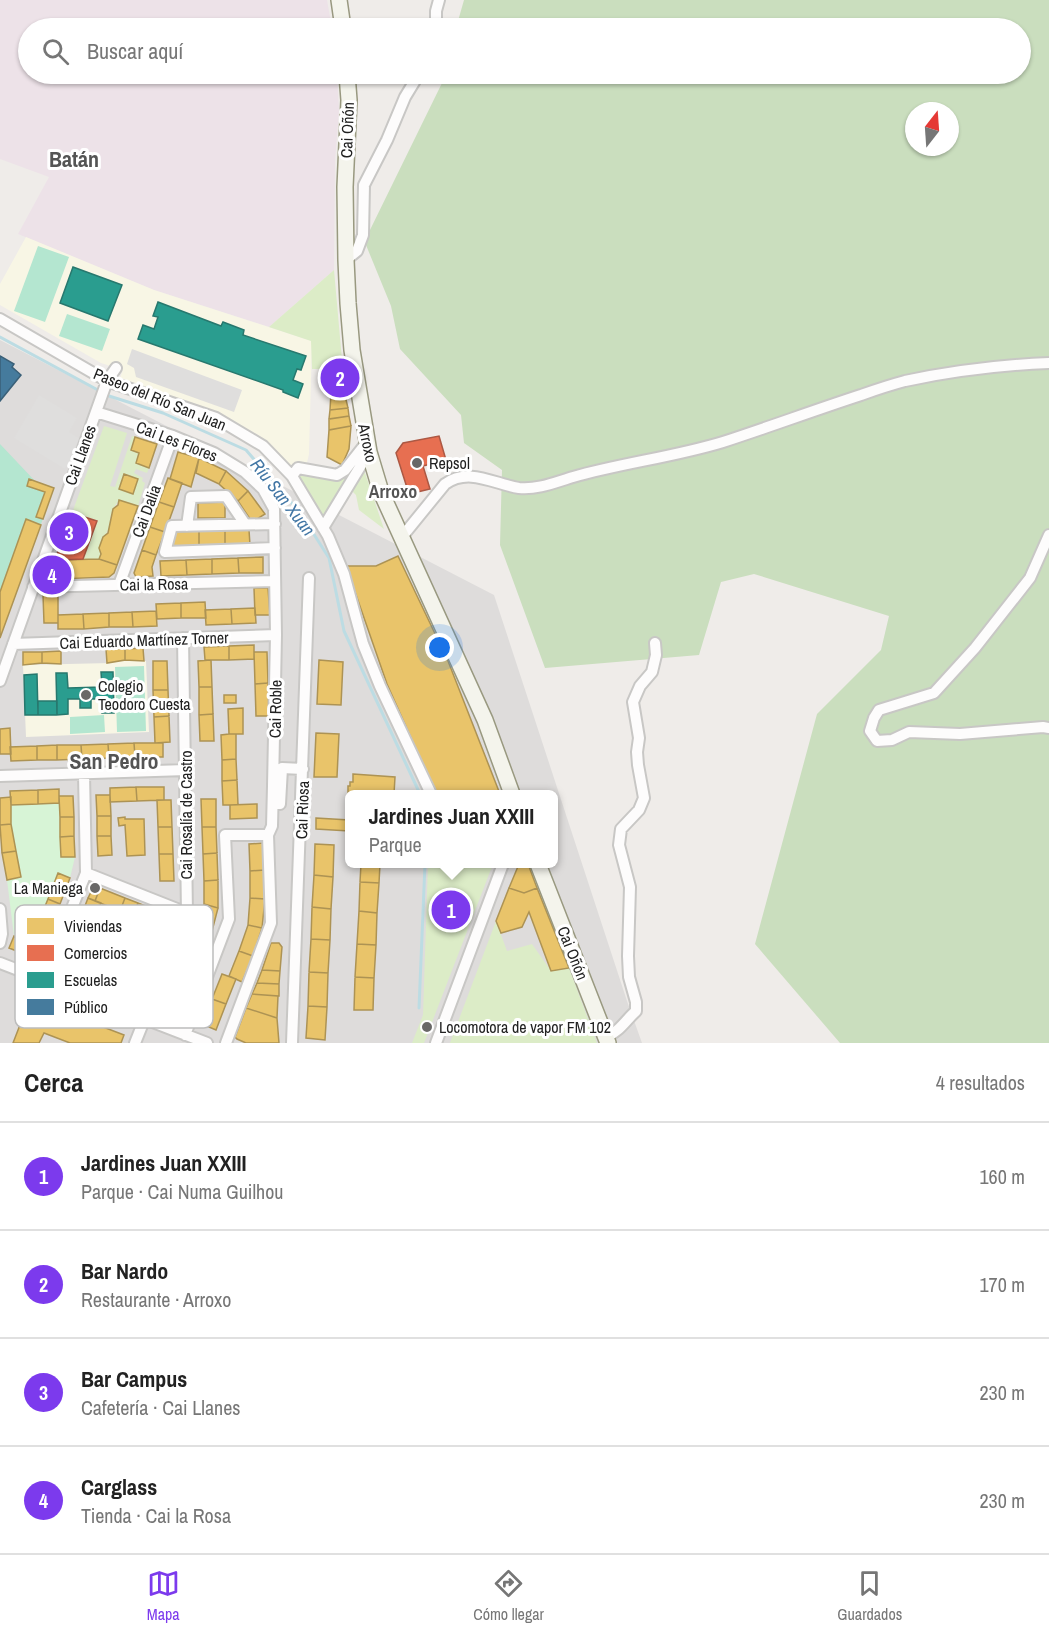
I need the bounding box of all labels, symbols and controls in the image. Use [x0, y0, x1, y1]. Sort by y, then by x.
search box [18, 18, 1031, 84]
icon: search [39, 35, 72, 68]
text: Buscar aquí [87, 36, 183, 66]
street label: Cai Oñón [335, 102, 359, 158]
north arrow [905, 102, 959, 156]
district label: Batán [49, 144, 99, 174]
pin: 2 [320, 356, 360, 400]
street label: Paseo del Río San Juan [90, 362, 230, 436]
street label: Cai Les Flores [133, 415, 221, 467]
street label: Arroxo [353, 421, 383, 464]
street label: Cai Llanes [59, 422, 101, 488]
place label: Repsol [429, 452, 470, 474]
water label: Ríu San Xuan [245, 453, 321, 541]
marker: Repsol [410, 456, 424, 470]
district label: Arroxo [369, 479, 417, 504]
street label: Cai Dalia [126, 481, 166, 540]
pin: 3 [50, 510, 88, 554]
pin: 4 [32, 552, 72, 598]
street label: Cai la Rosa [120, 572, 189, 596]
street label: Cai Eduardo Martínez Torner [59, 626, 229, 654]
your location [425, 633, 454, 662]
place label: Colegio Teodoro Cuesta [98, 675, 191, 715]
street label: Cai Roble [263, 680, 287, 738]
marker: Colegio Teodoro Cuesta [79, 688, 93, 702]
district label: San Pedro [69, 746, 159, 776]
street label: Cai Rosalía de Castro [175, 750, 197, 880]
street label: Cai Riosa [290, 780, 314, 840]
popup [345, 790, 558, 868]
text: Jardines Juan XXIII [369, 801, 534, 831]
text: Parque [369, 831, 422, 858]
place label: La Maniega [14, 877, 84, 899]
marker: La Maniega [88, 881, 102, 895]
pin: 1 [432, 888, 470, 932]
legend [15, 905, 213, 1028]
text: Viviendas [64, 915, 122, 937]
street label: Cai Oñón [552, 923, 594, 983]
text: Comercios [64, 942, 127, 964]
text: Escuelas [64, 969, 117, 991]
text: Público [64, 996, 108, 1018]
place label: Locomotora de vapor FM 102 [439, 1016, 611, 1038]
marker: Locomotora de vapor FM 102 [420, 1020, 434, 1034]
text: Cerca [24, 1065, 83, 1100]
text: 4 resultados [936, 1069, 1025, 1096]
text: Jardines Juan XXIII [81, 1148, 246, 1178]
text: 1 [39, 1163, 48, 1190]
text: 160 m [979, 1163, 1025, 1190]
text: Parque · Cai Numa Guilhou [81, 1178, 283, 1205]
text: Bar Nardo [81, 1256, 168, 1286]
text: 2 [39, 1271, 48, 1298]
text: 170 m [979, 1271, 1025, 1298]
text: Restaurante · Arroxo [81, 1286, 231, 1313]
text: Bar Campus [81, 1364, 187, 1394]
text: 3 [39, 1379, 48, 1406]
text: 230 m [979, 1379, 1025, 1406]
text: Cafetería · Cai Llanes [81, 1394, 241, 1421]
text: Carglass [81, 1472, 157, 1502]
text: 4 [39, 1487, 48, 1514]
text: 230 m [979, 1487, 1025, 1514]
text: Tienda · Cai la Rosa [81, 1502, 231, 1529]
tab: Mapa [147, 1567, 180, 1625]
tab: Cómo llegar [473, 1567, 544, 1625]
tab: Guardados [837, 1567, 902, 1625]

